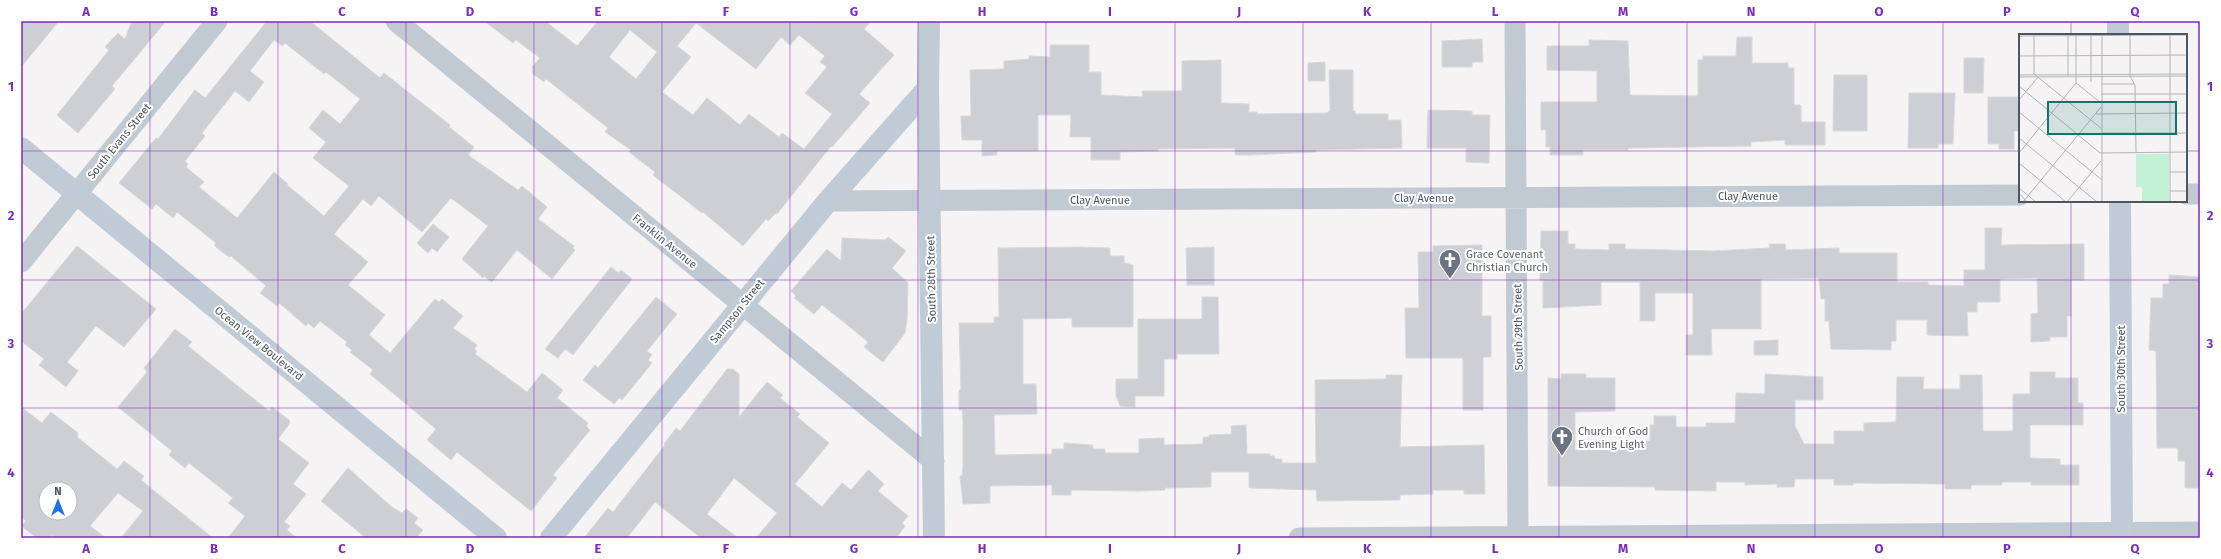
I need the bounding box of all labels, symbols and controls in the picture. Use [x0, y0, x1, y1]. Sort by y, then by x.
text: A [81, 4, 90, 19]
text: B [210, 4, 218, 19]
text: C [338, 4, 346, 19]
text: D [466, 4, 475, 19]
text: E [595, 4, 602, 19]
text: F [723, 4, 730, 19]
text: G [850, 4, 858, 19]
text: H [978, 4, 986, 19]
text: I [1108, 4, 1112, 19]
text: J [1236, 4, 1241, 19]
text: K [1363, 4, 1372, 19]
text: L [1492, 4, 1499, 19]
text: M [1618, 4, 1628, 19]
text: N [1747, 4, 1755, 19]
text: O [1875, 4, 1884, 19]
text: P [2003, 4, 2011, 19]
text: Q [2131, 4, 2141, 19]
inset map [2019, 34, 2187, 202]
text: 1 [8, 79, 14, 94]
text: 1 [2207, 79, 2213, 94]
street label: South Evans Street [85, 101, 154, 182]
street label: Clay Avenue [1718, 190, 1778, 203]
street label: Clay Avenue [1394, 192, 1454, 205]
street label: Clay Avenue [1070, 194, 1130, 207]
text: 2 [8, 208, 15, 223]
text: 2 [2207, 208, 2214, 223]
street label: Franklin Avenue [630, 211, 700, 271]
street label: South 28th Street [924, 235, 939, 323]
church icon: Grace Covenant Christian Church [1437, 247, 1463, 280]
place label: Grace Covenant Christian Church [1466, 248, 1548, 274]
street label: Sampson Street [708, 277, 767, 346]
street label: South 29th Street [1511, 284, 1526, 370]
street label: Ocean View Boulevard [212, 304, 306, 383]
street label: South 30th Street [2115, 326, 2128, 412]
text: 3 [7, 336, 15, 351]
text: 3 [2206, 336, 2214, 351]
church icon: Church of God Evening Light [1549, 424, 1575, 457]
place label: Church of God Evening Light [1578, 425, 1648, 451]
text: 4 [7, 465, 15, 480]
text: 4 [2206, 465, 2214, 480]
north arrow [38, 481, 78, 521]
text: N [54, 485, 62, 498]
text: A [81, 541, 90, 556]
text: B [210, 541, 218, 556]
text: C [338, 541, 346, 556]
text: D [466, 541, 475, 556]
text: E [595, 541, 602, 556]
text: F [723, 541, 730, 556]
text: G [850, 541, 858, 556]
text: H [978, 541, 986, 556]
text: I [1108, 541, 1112, 556]
text: J [1236, 541, 1241, 556]
text: K [1363, 541, 1372, 556]
text: L [1492, 541, 1499, 556]
text: M [1618, 541, 1628, 556]
text: N [1747, 541, 1755, 556]
text: O [1875, 541, 1884, 556]
text: P [2003, 541, 2011, 556]
text: Q [2131, 541, 2141, 556]

